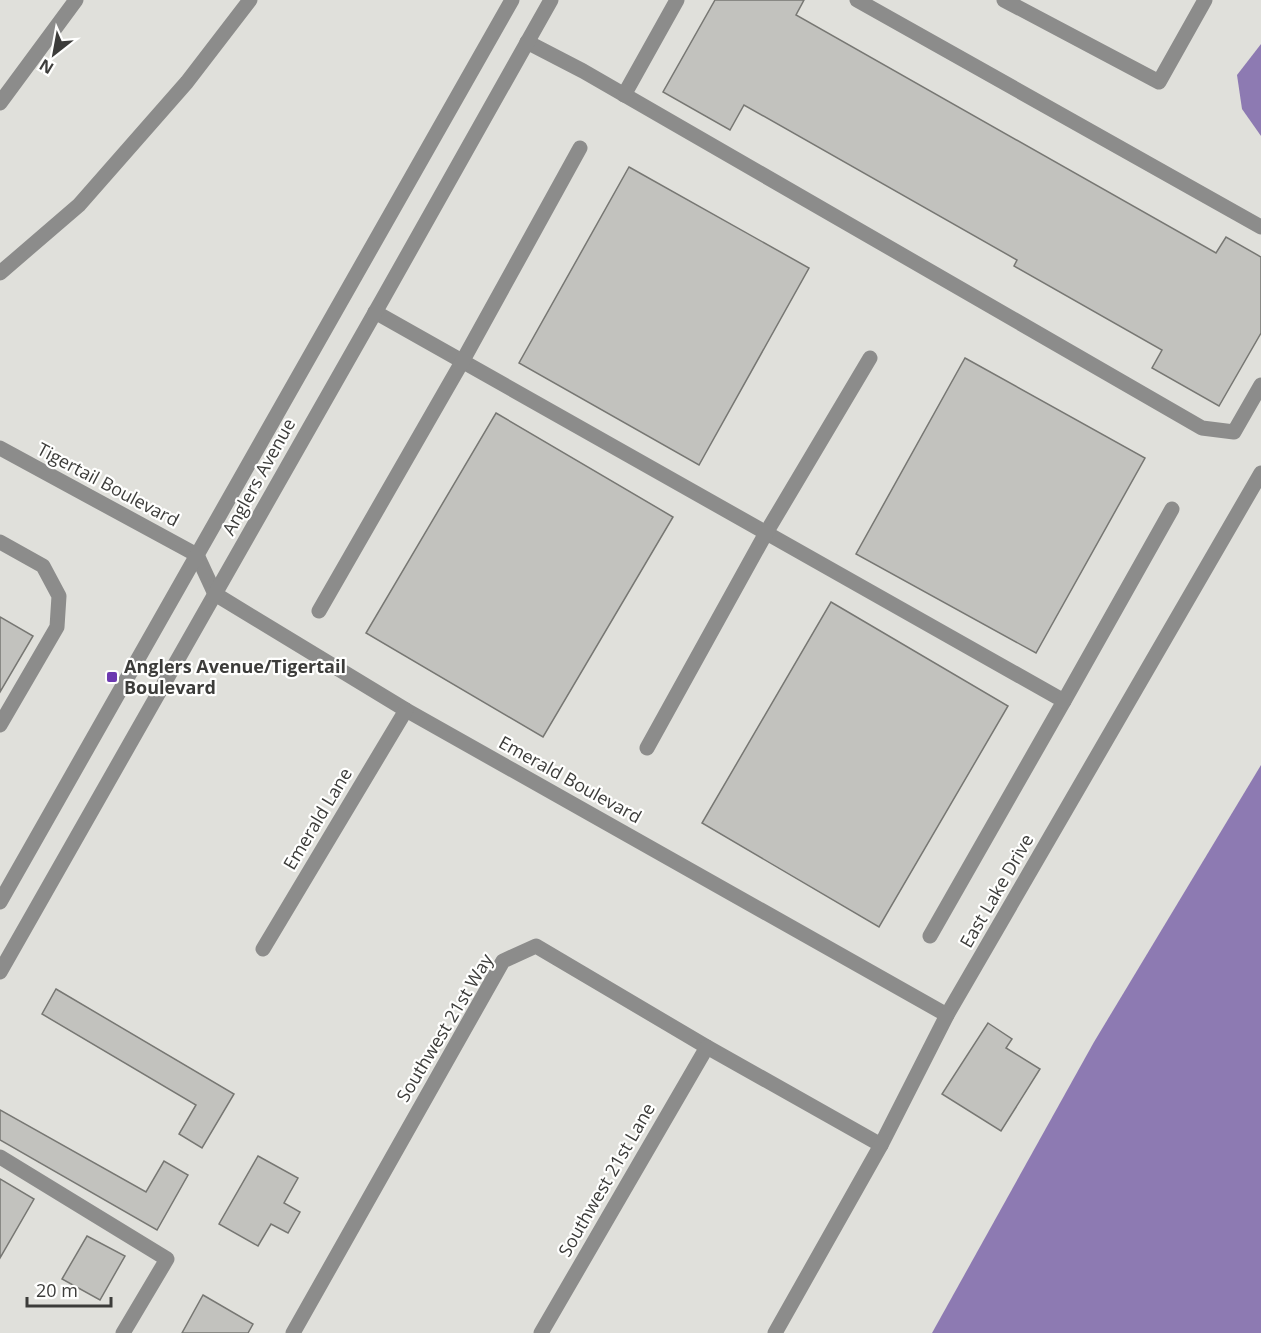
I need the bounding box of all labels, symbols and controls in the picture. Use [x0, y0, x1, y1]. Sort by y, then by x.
north arrow [24, 24, 84, 84]
text: N [35, 54, 58, 80]
street label: Anglers Avenue [216, 414, 300, 539]
street label: Tigertail Boulevard [33, 437, 184, 532]
place label: Anglers Avenue/Tigertail Boulevard [124, 654, 346, 699]
marker: Anglers Avenue/Tigertail Boulevard [105, 670, 119, 684]
street label: Emerald Boulevard [495, 730, 646, 828]
street label: Emerald Lane [277, 763, 357, 874]
street label: East Lake Drive [954, 829, 1038, 952]
street label: Southwest 21st Way [390, 948, 498, 1106]
street label: Southwest 21st Lane [552, 1098, 660, 1261]
scale bar [27, 1270, 111, 1308]
text: 20 m [36, 1278, 78, 1302]

